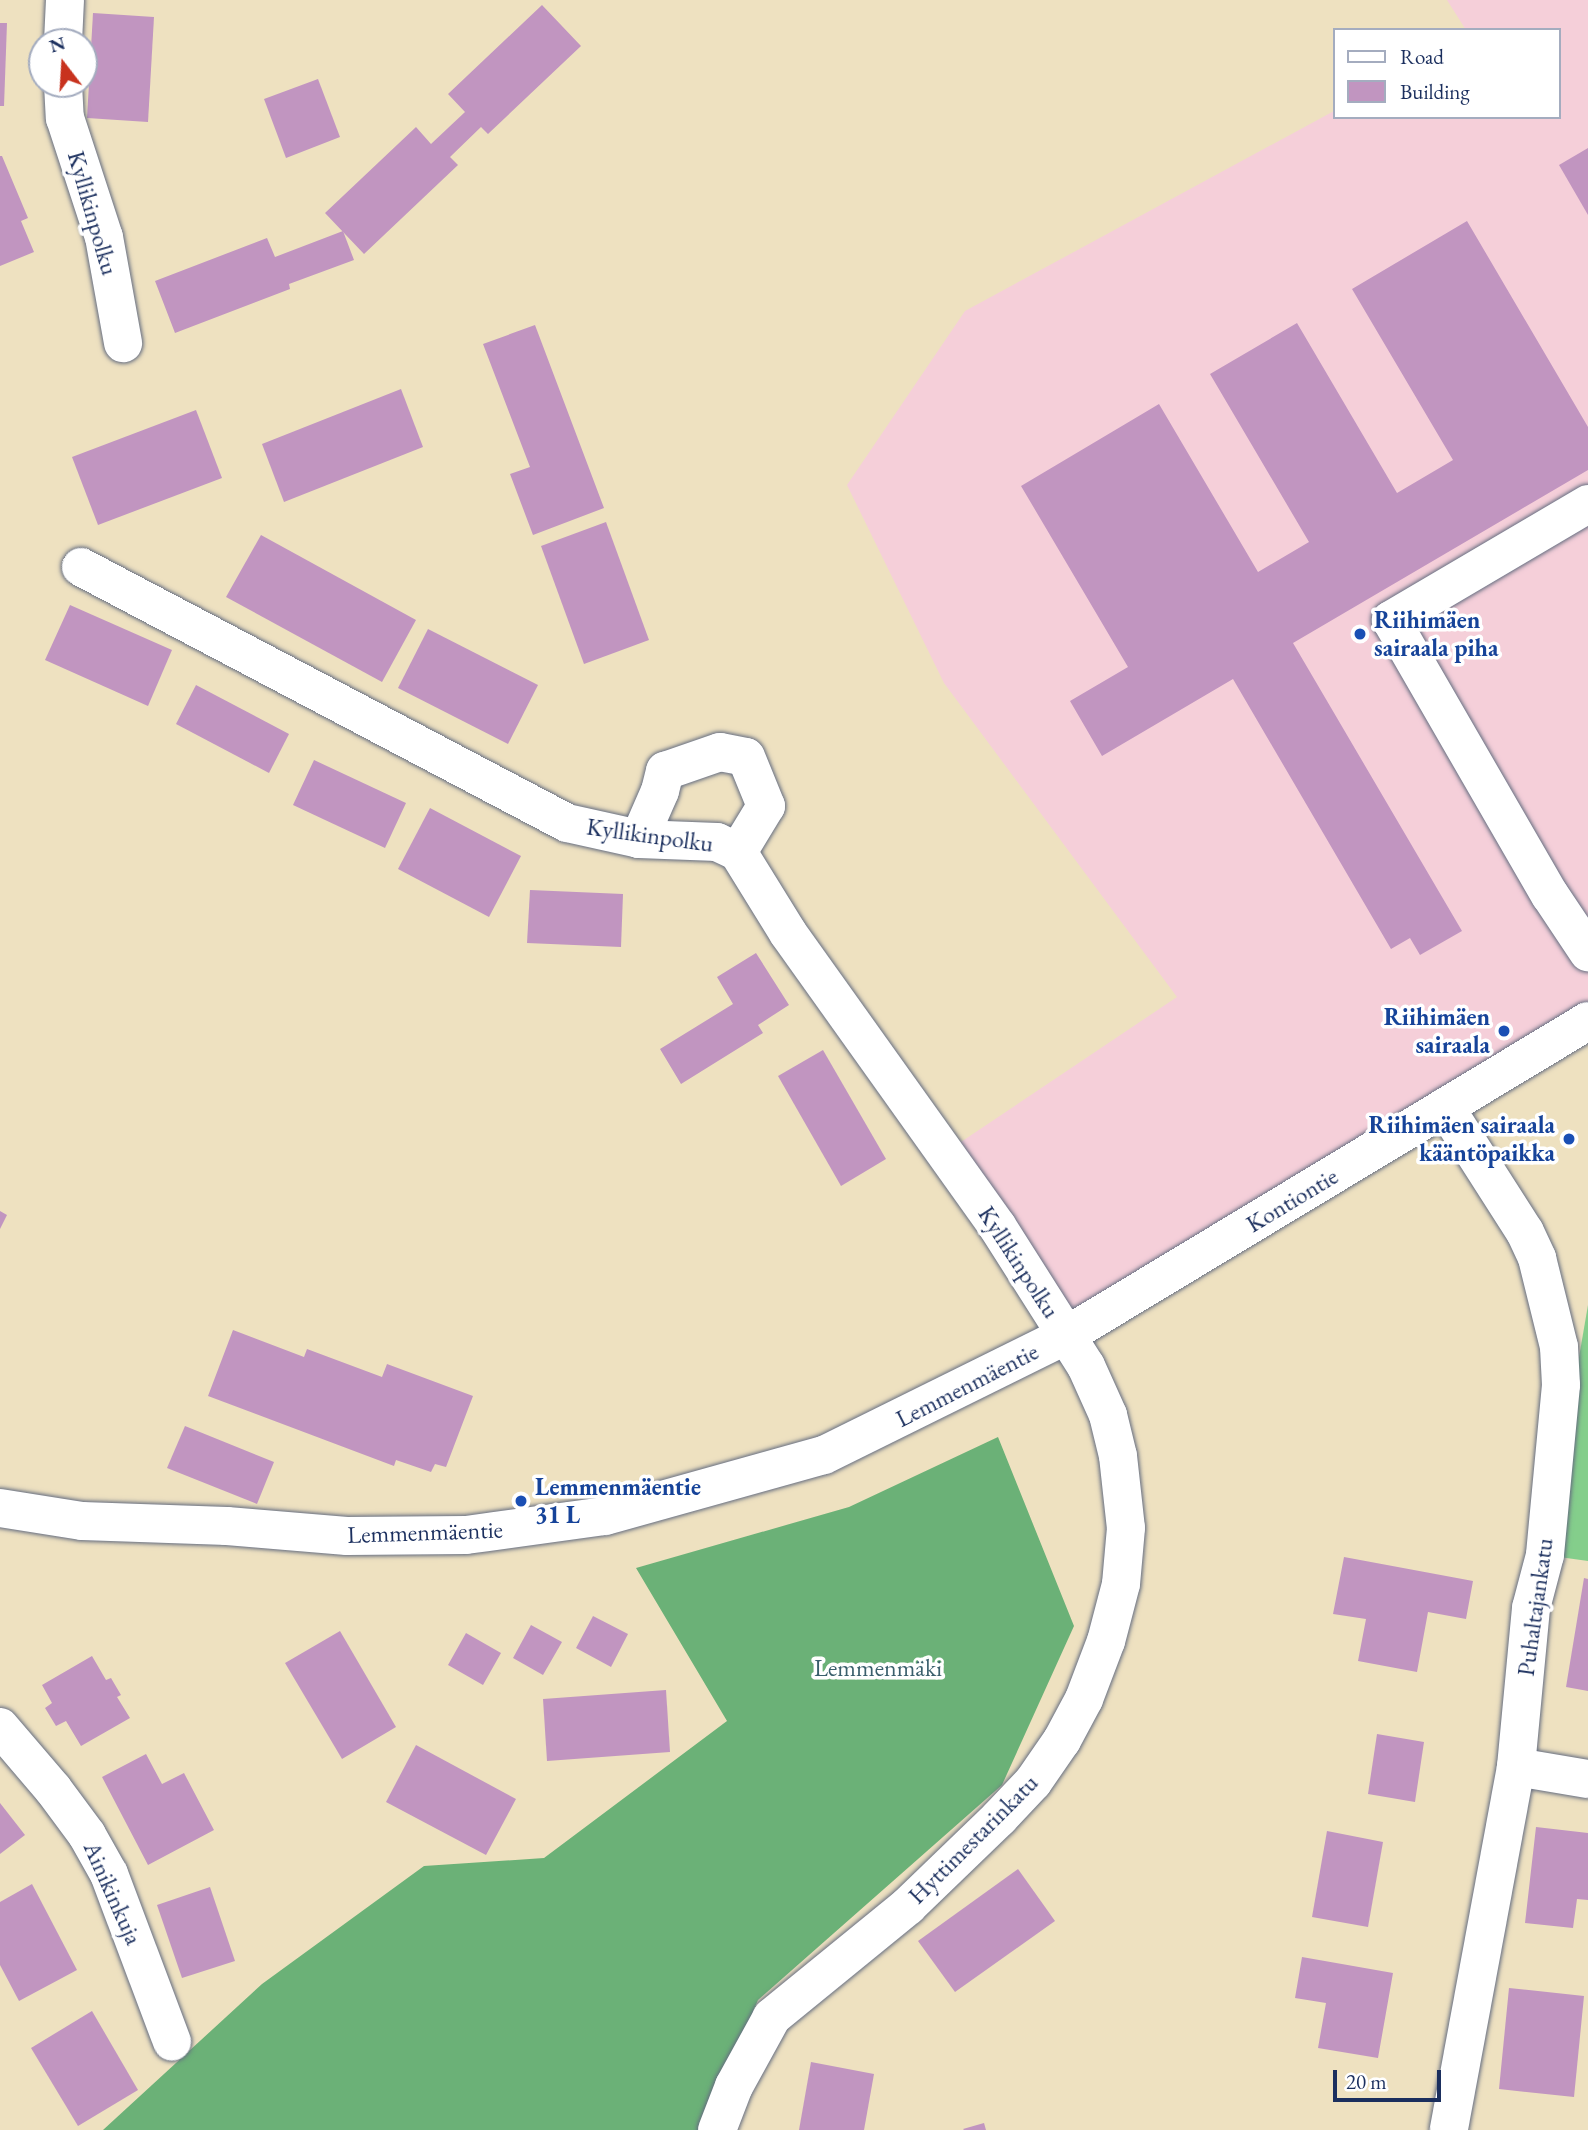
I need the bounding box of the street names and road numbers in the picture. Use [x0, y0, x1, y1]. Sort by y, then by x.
street label: Kyllikinpolku [62, 148, 124, 278]
street label: Kyllikinpolku [585, 812, 715, 858]
street label: Kontiontie [1241, 1161, 1343, 1239]
street label: Kyllikinpolku [972, 1201, 1066, 1323]
street label: Lemmenmäentie [891, 1337, 1043, 1433]
street label: Lemmenmäentie [347, 1515, 503, 1549]
street label: Puhaltajankatu [1511, 1536, 1559, 1678]
street label: Hyttimestarinkatu [902, 1768, 1044, 1910]
street label: Ainikinkuja [78, 1837, 148, 1949]

